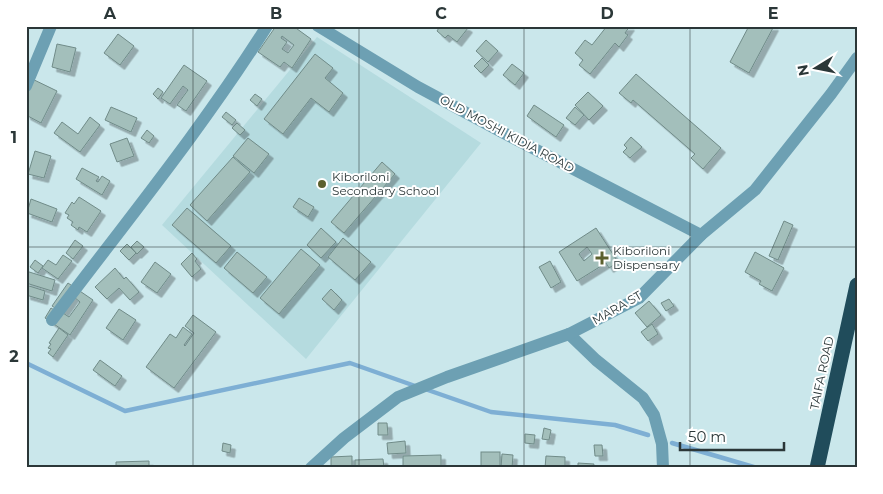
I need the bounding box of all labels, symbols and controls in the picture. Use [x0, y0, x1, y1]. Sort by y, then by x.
text: A [103, 4, 117, 23]
text: B [270, 4, 282, 23]
text: C [435, 4, 447, 23]
text: D [600, 4, 614, 23]
text: E [768, 4, 778, 23]
north arrow [790, 42, 840, 92]
text: N [793, 63, 813, 77]
street label: OLD MOSHI KIDIA ROAD [437, 92, 577, 175]
text: 1 [11, 128, 17, 147]
place label: Kiboriloni Secondary School [332, 169, 439, 198]
marker: Kiboriloni Secondary School [316, 178, 328, 190]
place label: Kiboriloni Dispensary [613, 243, 680, 272]
marker: Kiboriloni Dispensary [595, 251, 609, 265]
street label: MARA ST [589, 287, 644, 328]
street label: TAIFA ROAD [806, 335, 837, 411]
text: 2 [9, 347, 19, 366]
scale bar [680, 419, 784, 451]
text: 50 m [688, 427, 726, 446]

